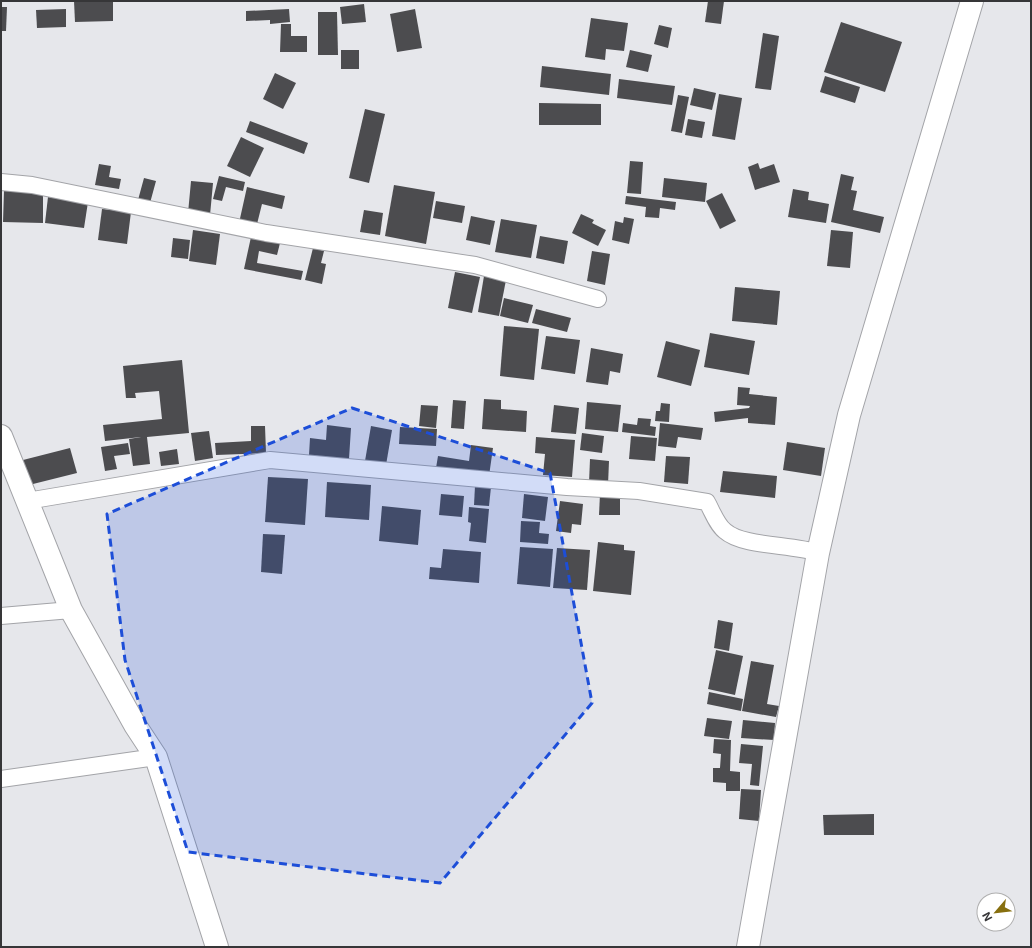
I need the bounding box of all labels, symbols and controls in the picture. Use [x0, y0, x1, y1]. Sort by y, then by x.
north arrow [976, 892, 1016, 932]
text: N [979, 910, 995, 924]

